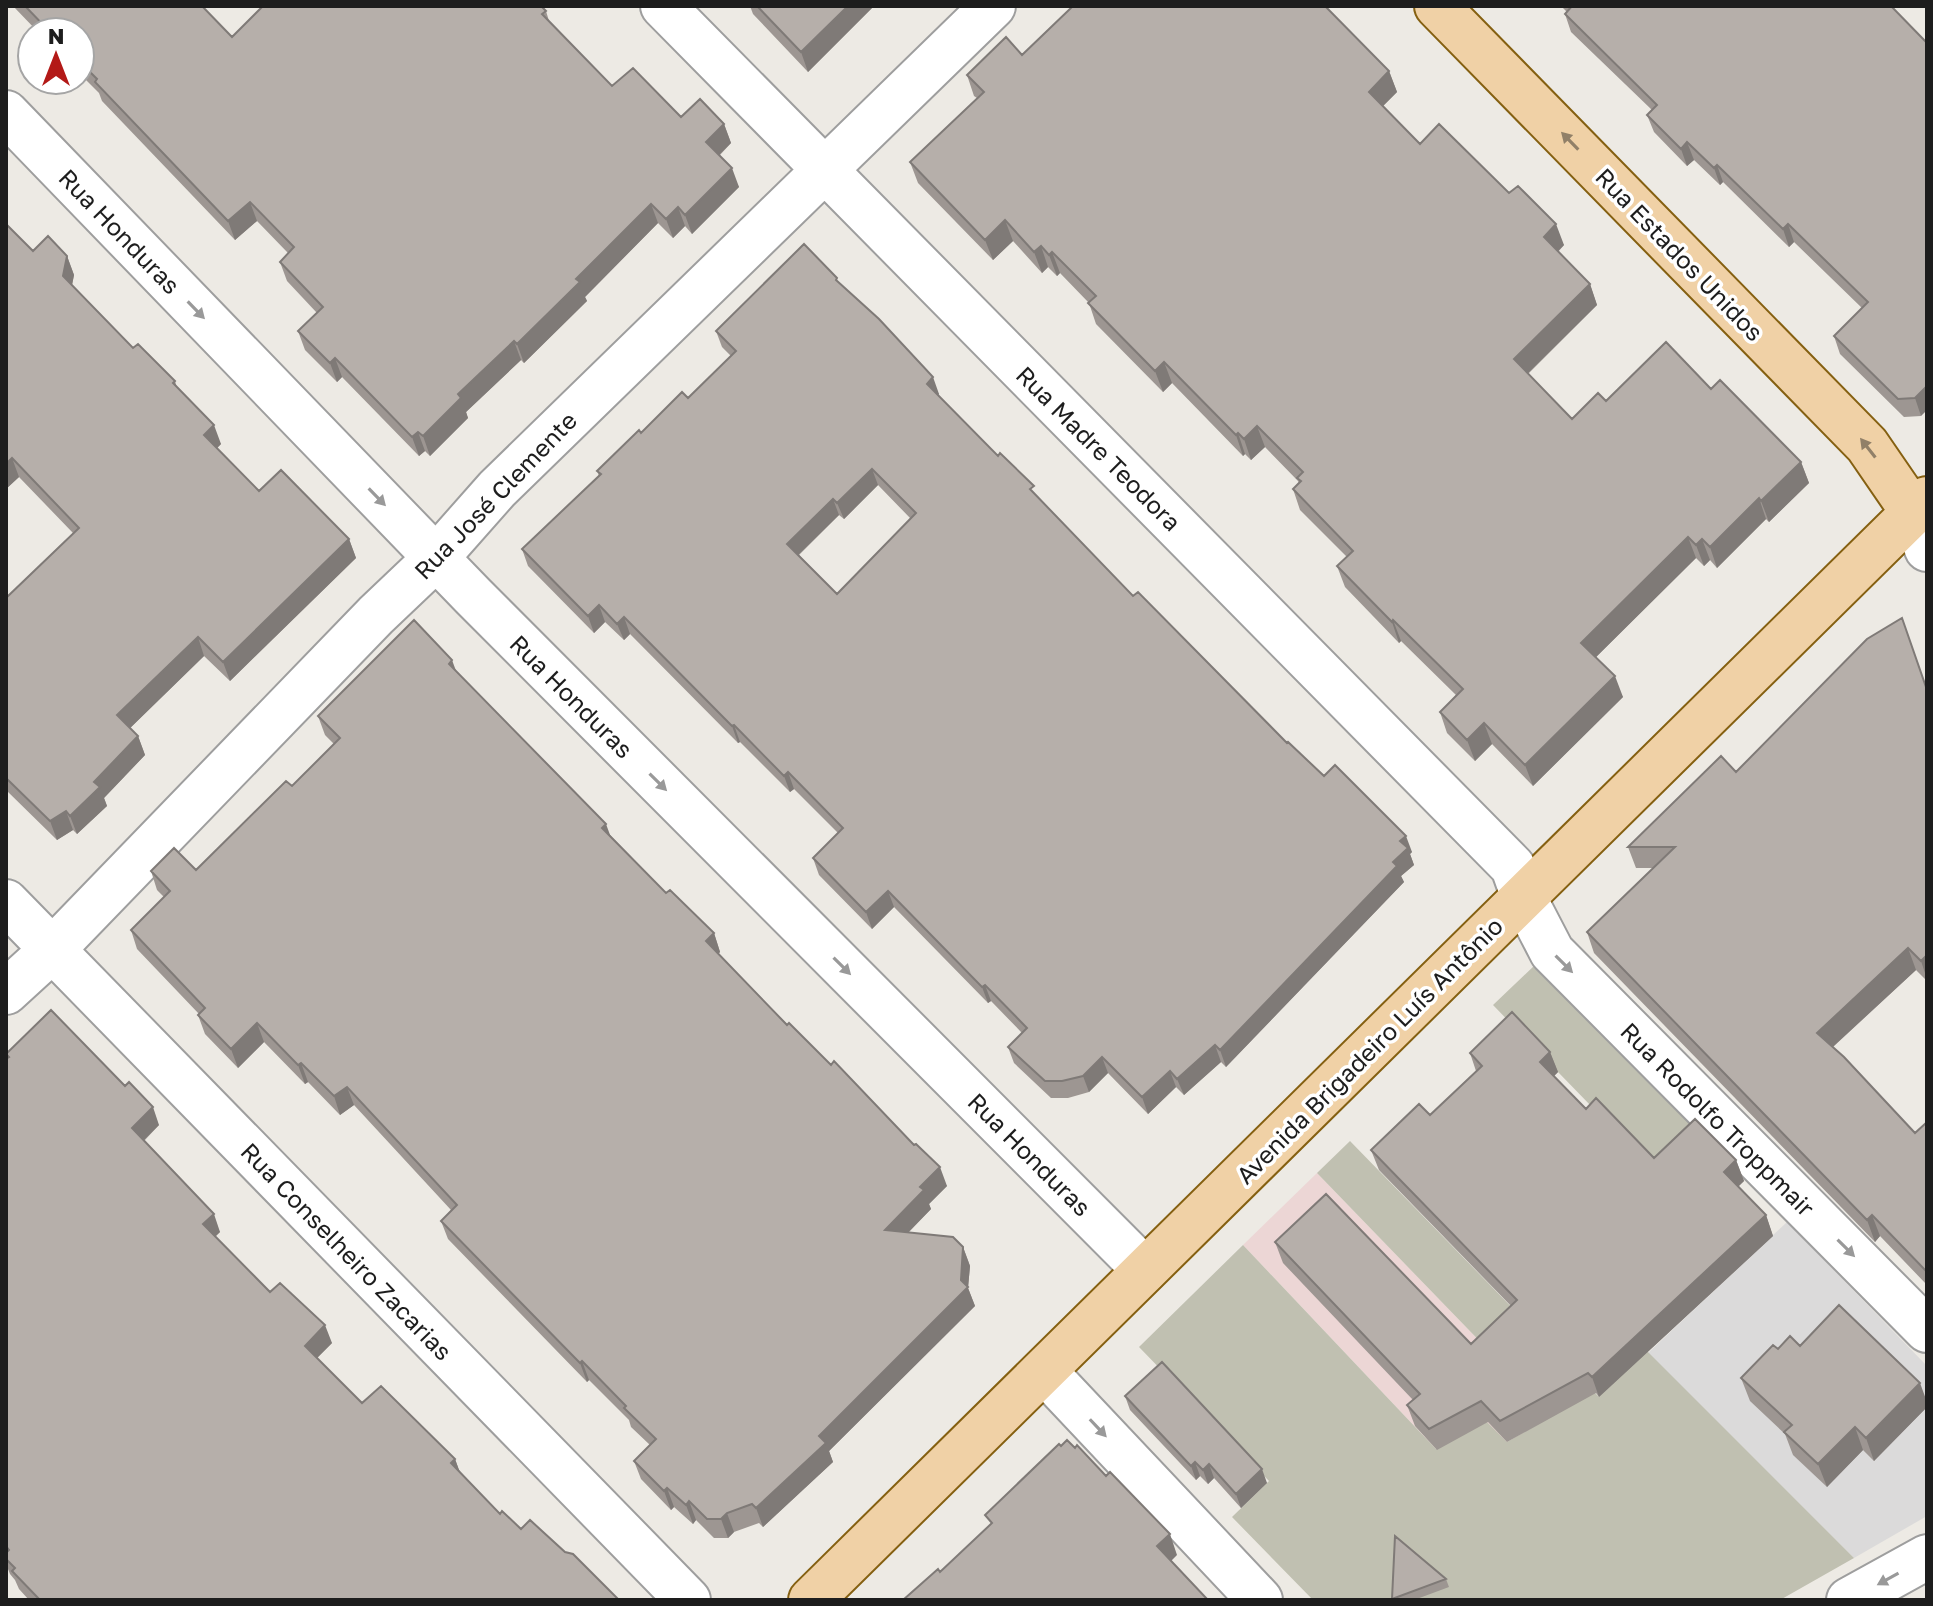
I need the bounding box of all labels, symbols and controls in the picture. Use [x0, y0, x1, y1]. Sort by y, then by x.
north arrow [16, 16, 96, 96]
text: N [48, 22, 64, 49]
one-way arrow [1561, 132, 1579, 151]
street label: Rua Estados Unidos [1590, 162, 1770, 346]
street label: Rua Honduras [53, 163, 187, 299]
one-way arrow [187, 300, 205, 319]
street label: Rua Madre Teodora [1011, 360, 1187, 536]
street label: Rua José Clemente [408, 405, 582, 585]
one-way arrow [1860, 438, 1877, 458]
one-way arrow [367, 487, 386, 506]
street label: Rua Honduras [504, 628, 640, 764]
one-way arrow [648, 772, 667, 791]
street label: Avenida Brigadeiro Luís Antônio [1230, 911, 1508, 1189]
one-way arrow [1554, 954, 1573, 973]
one-way arrow [832, 956, 850, 975]
street label: Rua Rodolfo Troppmair [1615, 1016, 1821, 1222]
street label: Rua Honduras [962, 1086, 1098, 1222]
street label: Rua Conselheiro Zacarias [235, 1136, 459, 1366]
one-way arrow [1836, 1238, 1855, 1257]
one-way arrow [1089, 1418, 1107, 1437]
one-way arrow [1877, 1571, 1899, 1585]

